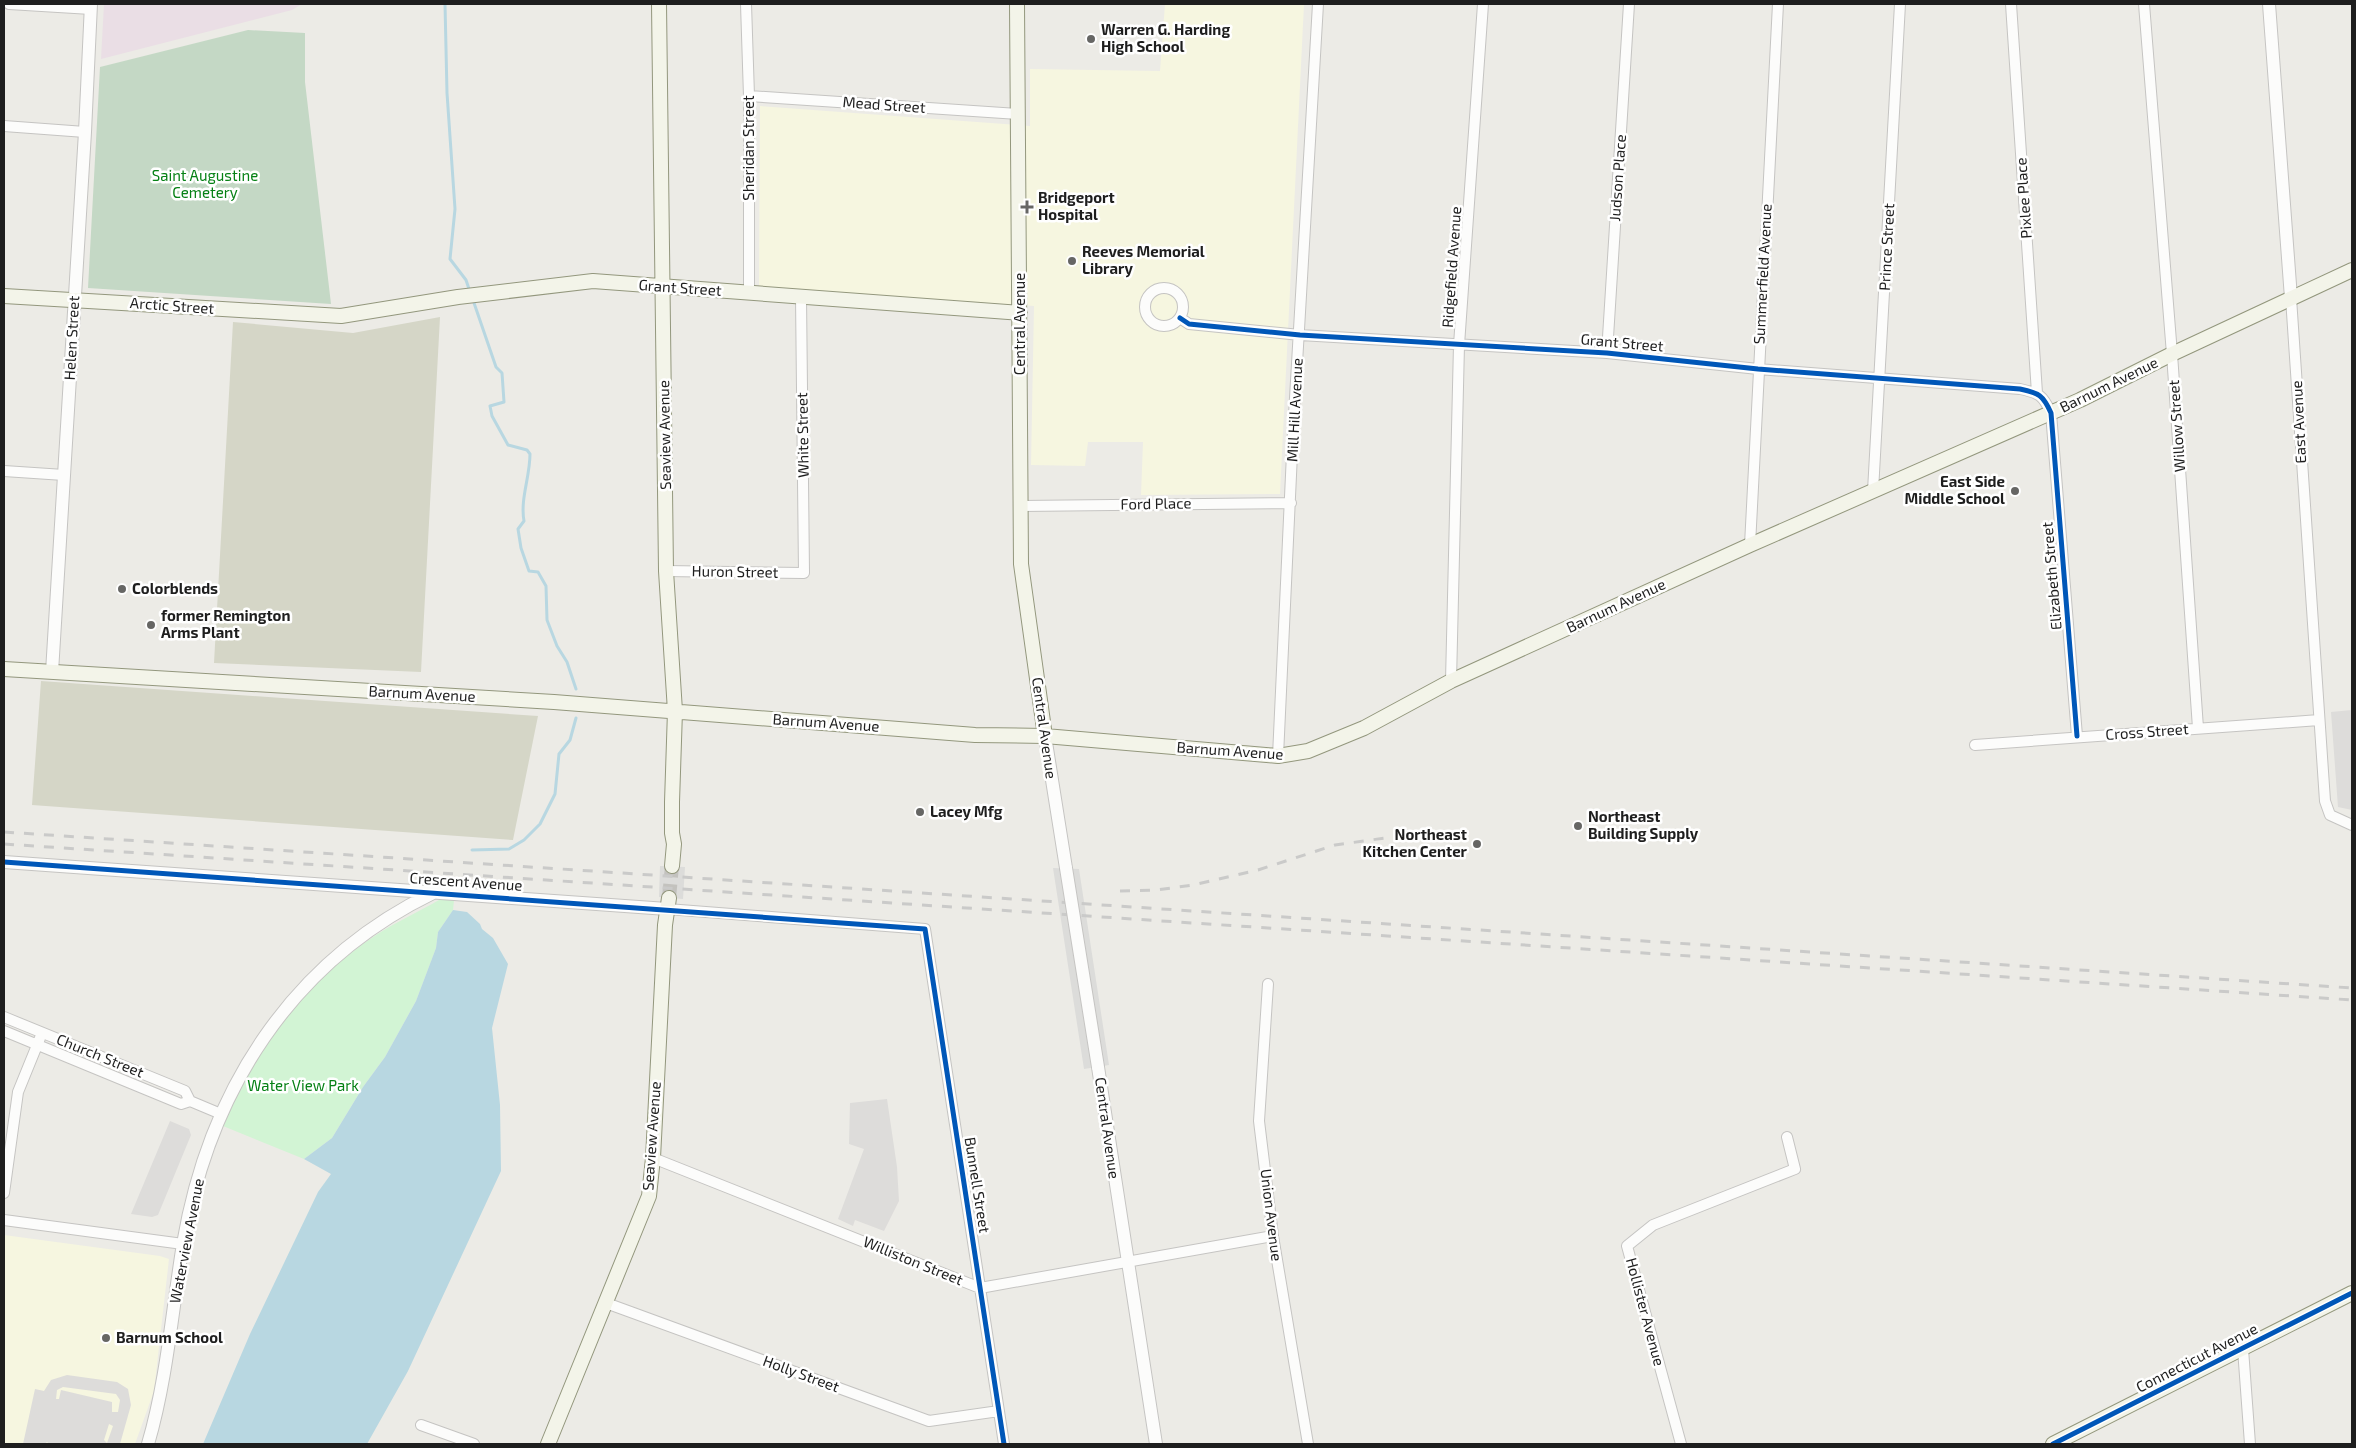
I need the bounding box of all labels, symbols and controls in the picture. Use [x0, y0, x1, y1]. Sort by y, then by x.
place label: Warren G. Harding High School [1101, 20, 1230, 55]
marker: Warren G. Harding High School [1085, 33, 1097, 45]
street label: Mead Street [842, 92, 926, 116]
street label: Sheridan Street [739, 95, 757, 201]
street label: Judson Place [1605, 134, 1629, 222]
street label: Pixlee Place [2011, 157, 2035, 239]
park label: Saint Augustine Cemetery [152, 166, 258, 201]
place label: Bridgeport Hospital [1038, 188, 1115, 223]
marker: Bridgeport Hospital [1020, 200, 1034, 214]
street label: Prince Street [1875, 202, 1897, 291]
street label: Summerfield Avenue [1749, 203, 1775, 345]
street label: Ridgefield Avenue [1438, 206, 1464, 328]
place label: Reeves Memorial Library [1082, 242, 1205, 278]
marker: Reeves Memorial Library [1066, 255, 1078, 267]
street label: Central Avenue [1010, 273, 1028, 375]
street label: Grant Street [638, 275, 722, 299]
street label: Arctic Street [129, 293, 215, 317]
street label: Helen Street [60, 295, 82, 381]
street label: Grant Street [1580, 329, 1665, 355]
street label: Barnum Avenue [2056, 353, 2161, 416]
street label: Mill Hill Avenue [1282, 357, 1306, 462]
street label: Willow Street [2164, 379, 2188, 473]
street label: Seaview Avenue [654, 380, 674, 490]
street label: East Avenue [2287, 380, 2309, 464]
street label: White Street [792, 392, 812, 478]
place label: East Side Middle School [1905, 472, 2005, 507]
marker: East Side Middle School [2009, 485, 2021, 497]
street label: Ford Place [1120, 493, 1192, 513]
street label: Elizabeth Street [2037, 521, 2065, 631]
street label: Huron Street [692, 561, 779, 581]
street label: Barnum Avenue [1563, 574, 1668, 636]
place label: Colorblends [132, 579, 218, 597]
marker: Colorblends [116, 583, 128, 595]
place label: former Remington Arms Plant [161, 606, 290, 641]
marker: former Remington Arms Plant [145, 619, 157, 631]
street label: Central Avenue [1029, 676, 1061, 780]
street label: Barnum Avenue [368, 681, 476, 705]
street label: Barnum Avenue [772, 709, 880, 735]
street label: Cross Street [2105, 719, 2189, 743]
street label: Barnum Avenue [1176, 737, 1284, 763]
place label: Lacey Mfg [930, 802, 1003, 821]
marker: Lacey Mfg [914, 806, 926, 818]
place label: Northeast Building Supply [1588, 807, 1699, 843]
marker: Northeast Building Supply [1572, 820, 1584, 832]
place label: Northeast Kitchen Center [1363, 825, 1468, 860]
marker: Northeast Kitchen Center [1471, 838, 1483, 850]
street label: Crescent Avenue [409, 868, 523, 894]
street label: Church Street [54, 1029, 147, 1081]
park label: Water View Park [247, 1076, 359, 1094]
street label: Central Avenue [1092, 1076, 1124, 1180]
street label: Seaview Avenue [638, 1081, 664, 1191]
street label: Bunnell Street [962, 1136, 995, 1234]
street label: Union Avenue [1257, 1168, 1287, 1262]
street label: Waterview Avenue [165, 1177, 207, 1305]
street label: Williston Street [861, 1232, 966, 1288]
street label: Hollister Avenue [1623, 1256, 1669, 1368]
street label: Connecticut Avenue [2133, 1319, 2260, 1396]
place label: Barnum School [116, 1328, 223, 1346]
marker: Barnum School [100, 1332, 112, 1344]
street label: Holly Street [761, 1351, 842, 1395]

